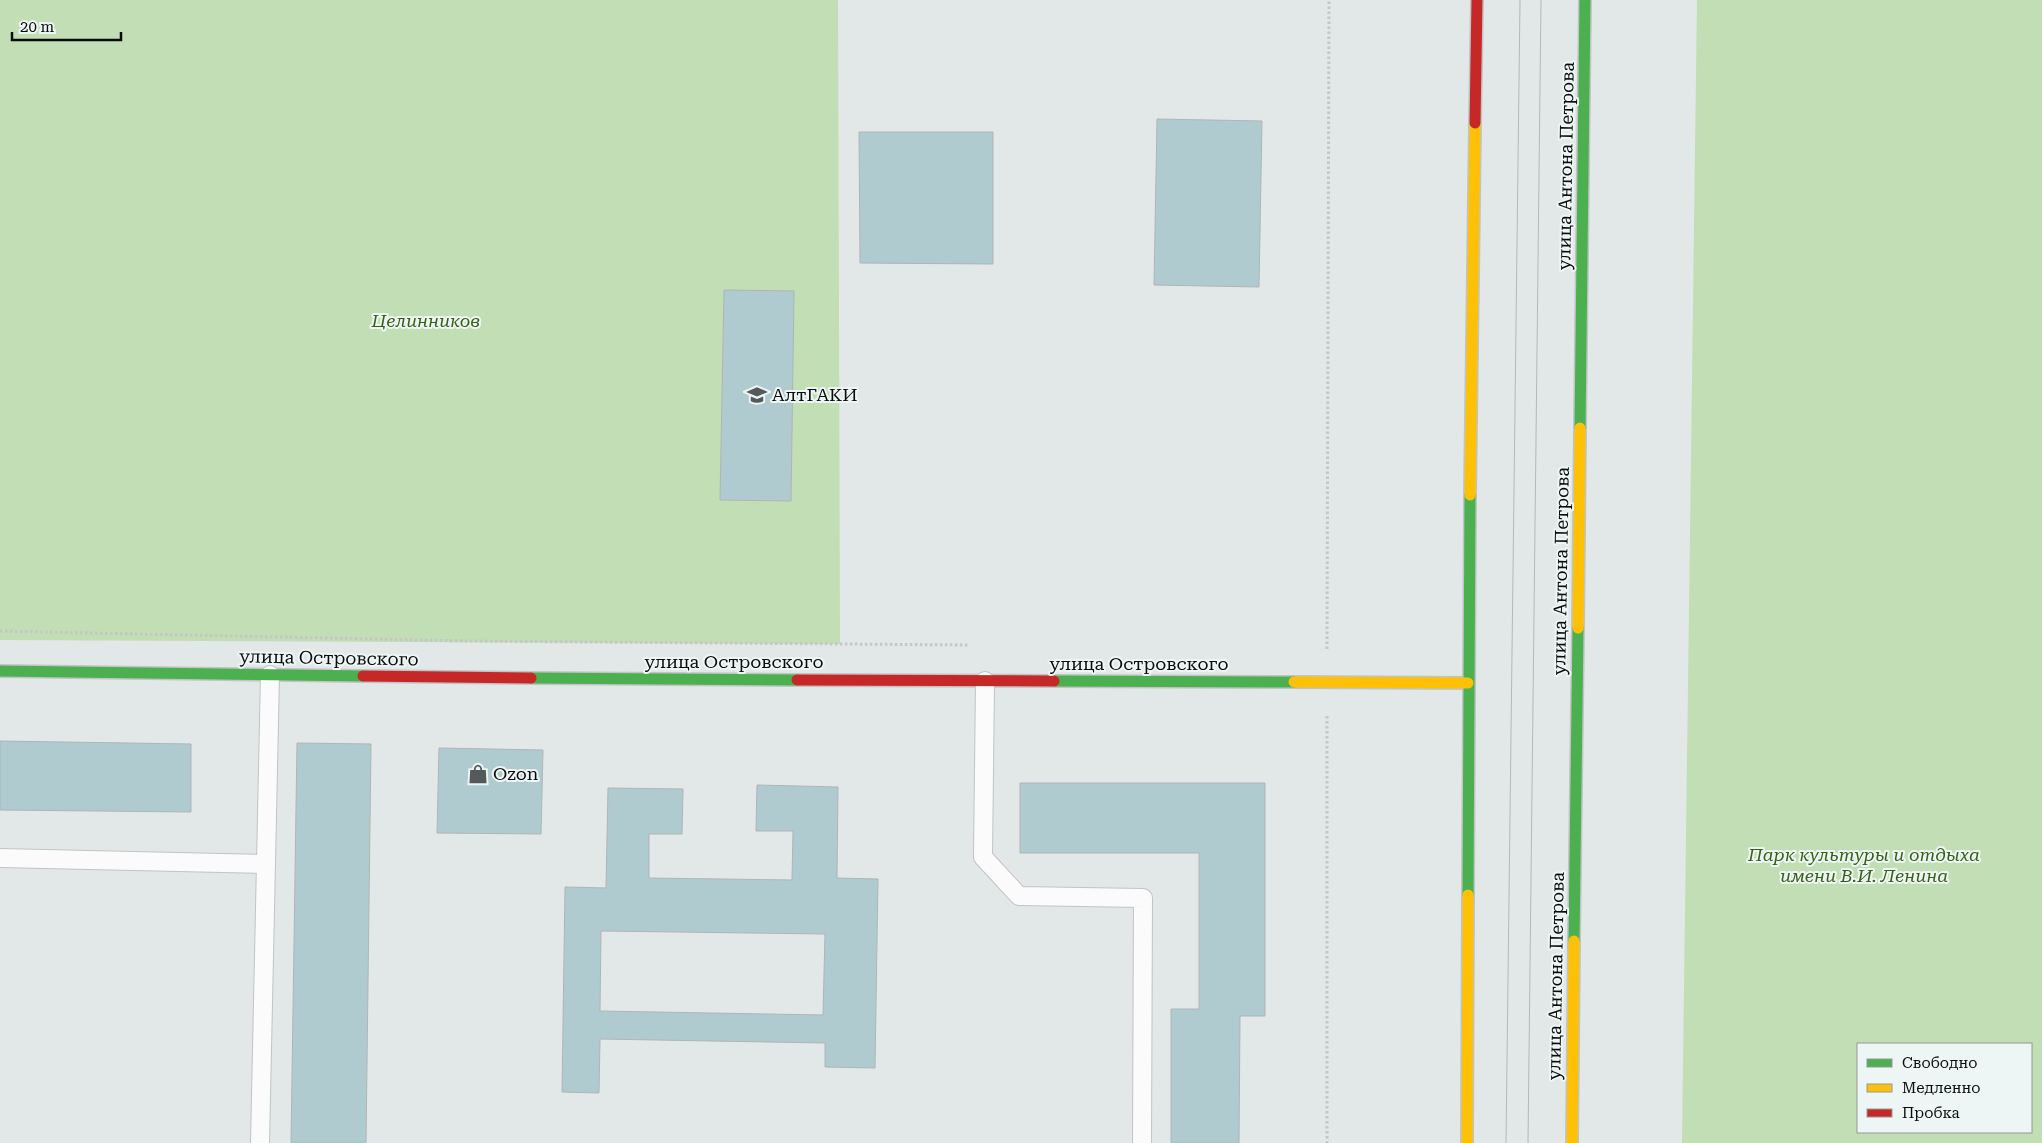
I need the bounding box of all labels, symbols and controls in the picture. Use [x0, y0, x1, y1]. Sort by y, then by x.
scale bar [12, 10, 121, 42]
text: 20 m [20, 18, 55, 36]
street label: улица Антона Петрова [1553, 61, 1578, 270]
park label: Целинников [371, 310, 480, 331]
school or university icon: АлтГАКИ [746, 384, 768, 406]
place label: АлтГАКИ [772, 384, 858, 405]
street label: улица Антона Петрова [1548, 466, 1573, 675]
street label: улица Островского [239, 645, 419, 670]
street label: улица Островского [644, 651, 824, 672]
street label: улица Островского [1049, 653, 1229, 674]
shop icon: Ozon [467, 763, 489, 785]
place label: Ozon [493, 763, 539, 784]
park label: Парк культуры и отдыха имени В.И. Ленина [1747, 844, 1980, 886]
street label: улица Антона Петрова [1543, 871, 1568, 1080]
legend [1857, 1043, 2032, 1133]
text: Свободно [1902, 1054, 1977, 1072]
text: Медленно [1902, 1079, 1981, 1097]
text: Пробка [1902, 1104, 1960, 1122]

